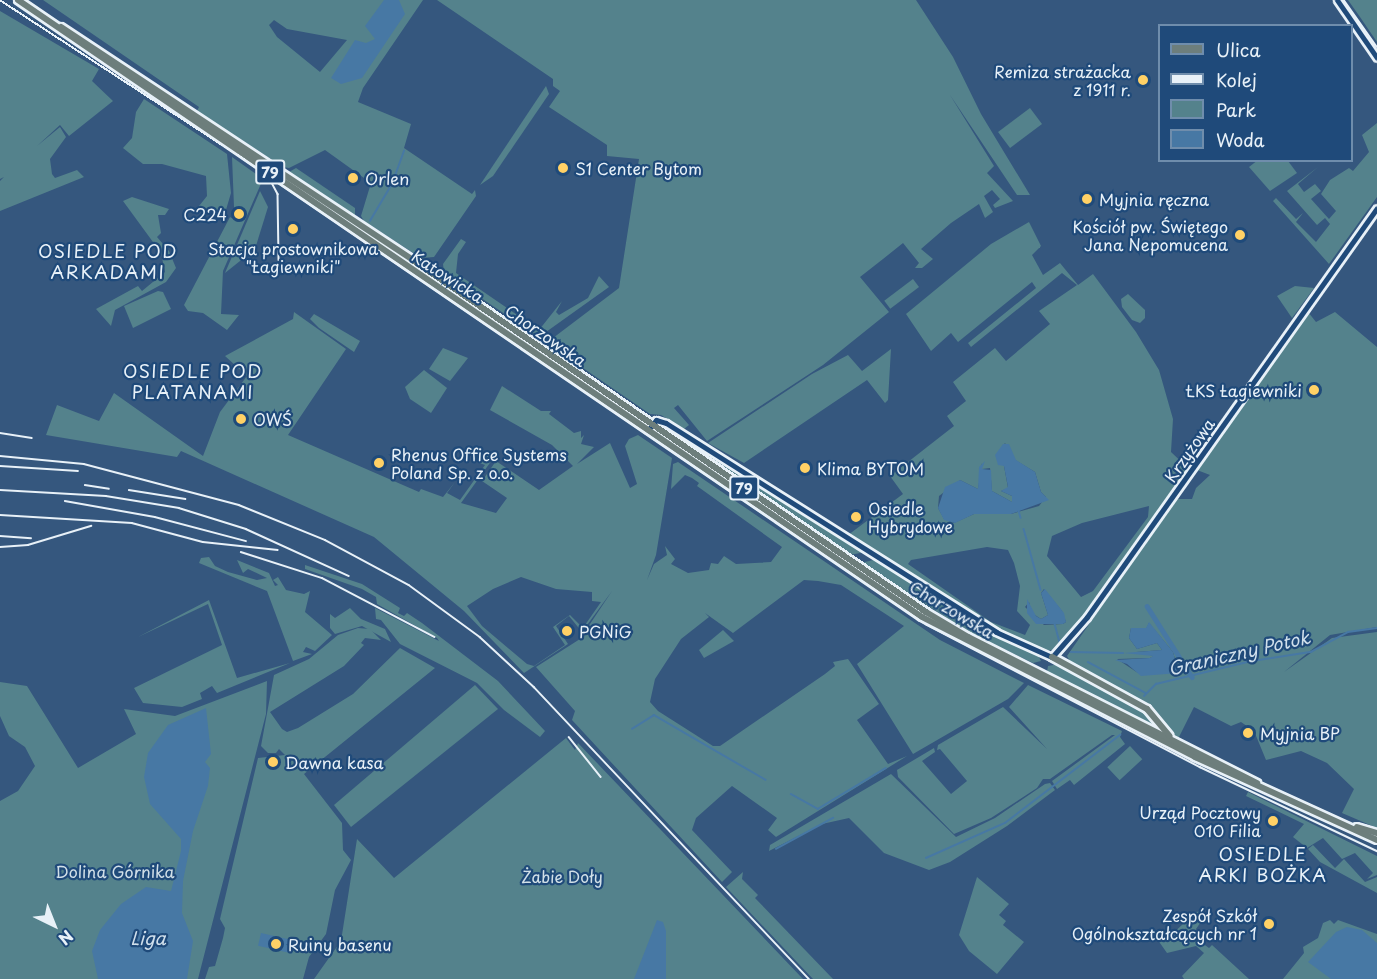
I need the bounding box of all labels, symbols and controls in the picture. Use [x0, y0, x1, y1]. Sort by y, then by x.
legend [1158, 24, 1353, 162]
text: Ulica [1216, 36, 1261, 63]
place label: Remiza strażacka z 1911 r. [994, 61, 1131, 99]
text: Kolej [1216, 66, 1257, 93]
marker: Remiza strażacka z 1911 r. [1136, 73, 1150, 87]
text: Park [1216, 96, 1256, 123]
text: Woda [1216, 126, 1265, 153]
place label: S1 Center Bytom [575, 158, 703, 178]
road number: 79 [255, 160, 285, 184]
marker: S1 Center Bytom [556, 161, 570, 175]
place label: Orlen [365, 168, 409, 188]
marker: Orlen [346, 171, 360, 185]
place label: Myjnia ręczna [1099, 189, 1209, 209]
marker: Myjnia ręczna [1080, 192, 1094, 206]
place label: C224 [183, 204, 227, 224]
marker: C224 [232, 207, 246, 221]
place label: Kościół pw. Świętego Jana Nepomucena [1072, 216, 1228, 254]
marker: Stacja prostownikowa "Łagiewniki" [286, 222, 300, 236]
marker: Kościół pw. Świętego Jana Nepomucena [1233, 228, 1247, 242]
place label: Stacja prostownikowa "Łagiewniki" [207, 238, 379, 276]
district label: OSIEDLE POD ARKADAMI [38, 241, 178, 284]
street label: Katowicka [408, 246, 488, 306]
street label: Chorzowska [502, 300, 590, 370]
district label: OSIEDLE POD PLATANAMI [123, 361, 263, 404]
place label: ŁKS Łagiewniki [1185, 380, 1302, 400]
marker: ŁKS Łagiewniki [1307, 383, 1321, 397]
place label: OWŚ [253, 409, 292, 429]
marker: OWŚ [234, 412, 248, 426]
street label: Krzyżowa [1160, 414, 1218, 486]
place label: Rhenus Office Systems Poland Sp. z o.o. [391, 444, 567, 482]
marker: Rhenus Office Systems Poland Sp. z o.o. [372, 456, 386, 470]
place label: Klima BYTOM [817, 458, 924, 478]
marker: Klima BYTOM [798, 461, 812, 475]
road number: 79 [729, 476, 759, 500]
place label: Osiedle Hybrydowe [868, 498, 953, 536]
marker: Osiedle Hybrydowe [849, 510, 863, 524]
street label: Chorzowska [907, 576, 997, 642]
place label: PGNiG [579, 621, 632, 641]
marker: PGNiG [560, 624, 574, 638]
water label: Graniczny Potok [1167, 626, 1311, 680]
place label: Myjnia BP [1260, 723, 1339, 743]
marker: Myjnia BP [1241, 726, 1255, 740]
place label: Dawna kasa [285, 752, 382, 772]
marker: Dawna kasa [266, 755, 280, 769]
place label: Urząd Pocztowy 010 Filia [1139, 802, 1261, 840]
marker: Urząd Pocztowy 010 Filia [1266, 814, 1280, 828]
district label: OSIEDLE ARKI BOŻKA [1199, 844, 1327, 886]
park label: Dolina Górnika [56, 861, 174, 881]
park label: Żabie Doły [521, 866, 603, 886]
north arrow [24, 895, 84, 955]
place label: Zespół Szkół Ogólnokształcących nr 1 [1071, 905, 1257, 943]
marker: Zespół Szkół Ogólnokształcących nr 1 [1262, 917, 1276, 931]
text: N [53, 925, 79, 951]
water label: Liga [130, 927, 166, 949]
place label: Ruiny basenu [288, 934, 391, 954]
marker: Ruiny basenu [269, 937, 283, 951]

